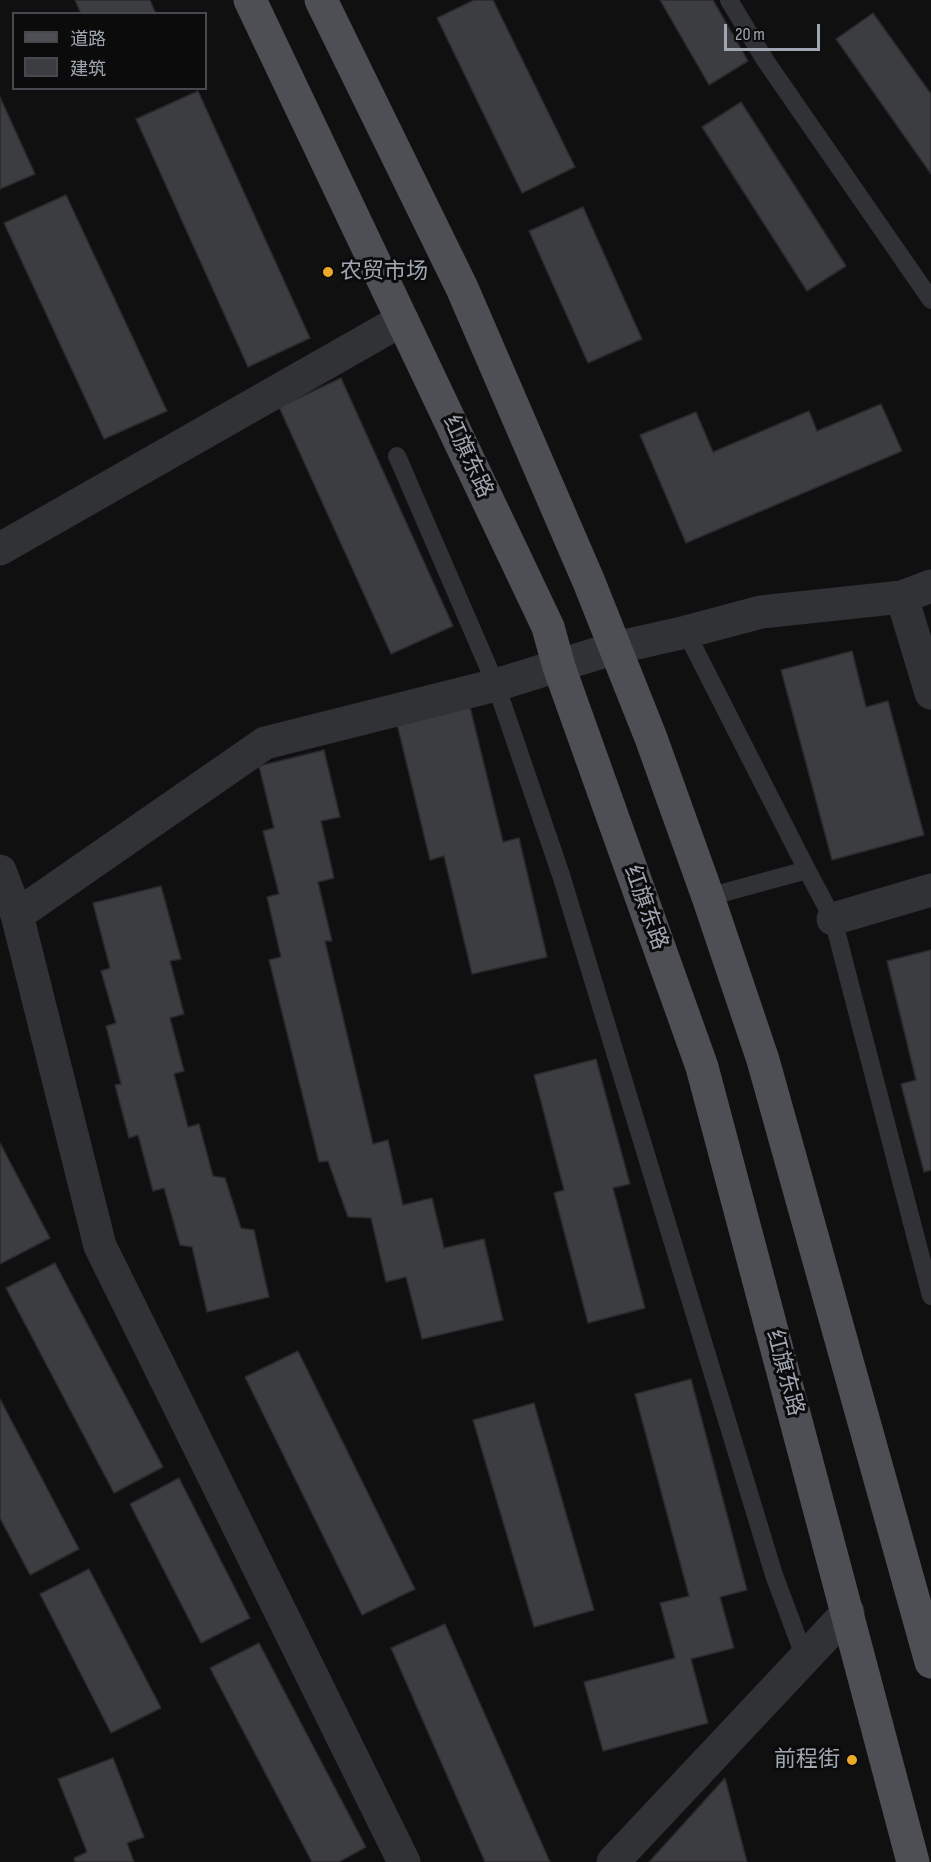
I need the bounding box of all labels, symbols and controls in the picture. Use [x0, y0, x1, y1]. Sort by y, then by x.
legend [12, 12, 207, 90]
scale bar [727, 12, 823, 50]
text: 20 m [735, 24, 765, 45]
text: 道路 [70, 29, 106, 50]
text: 建筑 [70, 59, 106, 80]
place label: 农贸市场 [340, 259, 428, 285]
marker: 农贸市场 [321, 265, 335, 279]
street label: 红旗东路 [436, 412, 498, 502]
street label: 红旗东路 [618, 862, 672, 954]
street label: 红旗东路 [760, 1327, 808, 1419]
place label: 前程街 [774, 1747, 840, 1773]
marker: 前程街 [845, 1753, 859, 1767]

